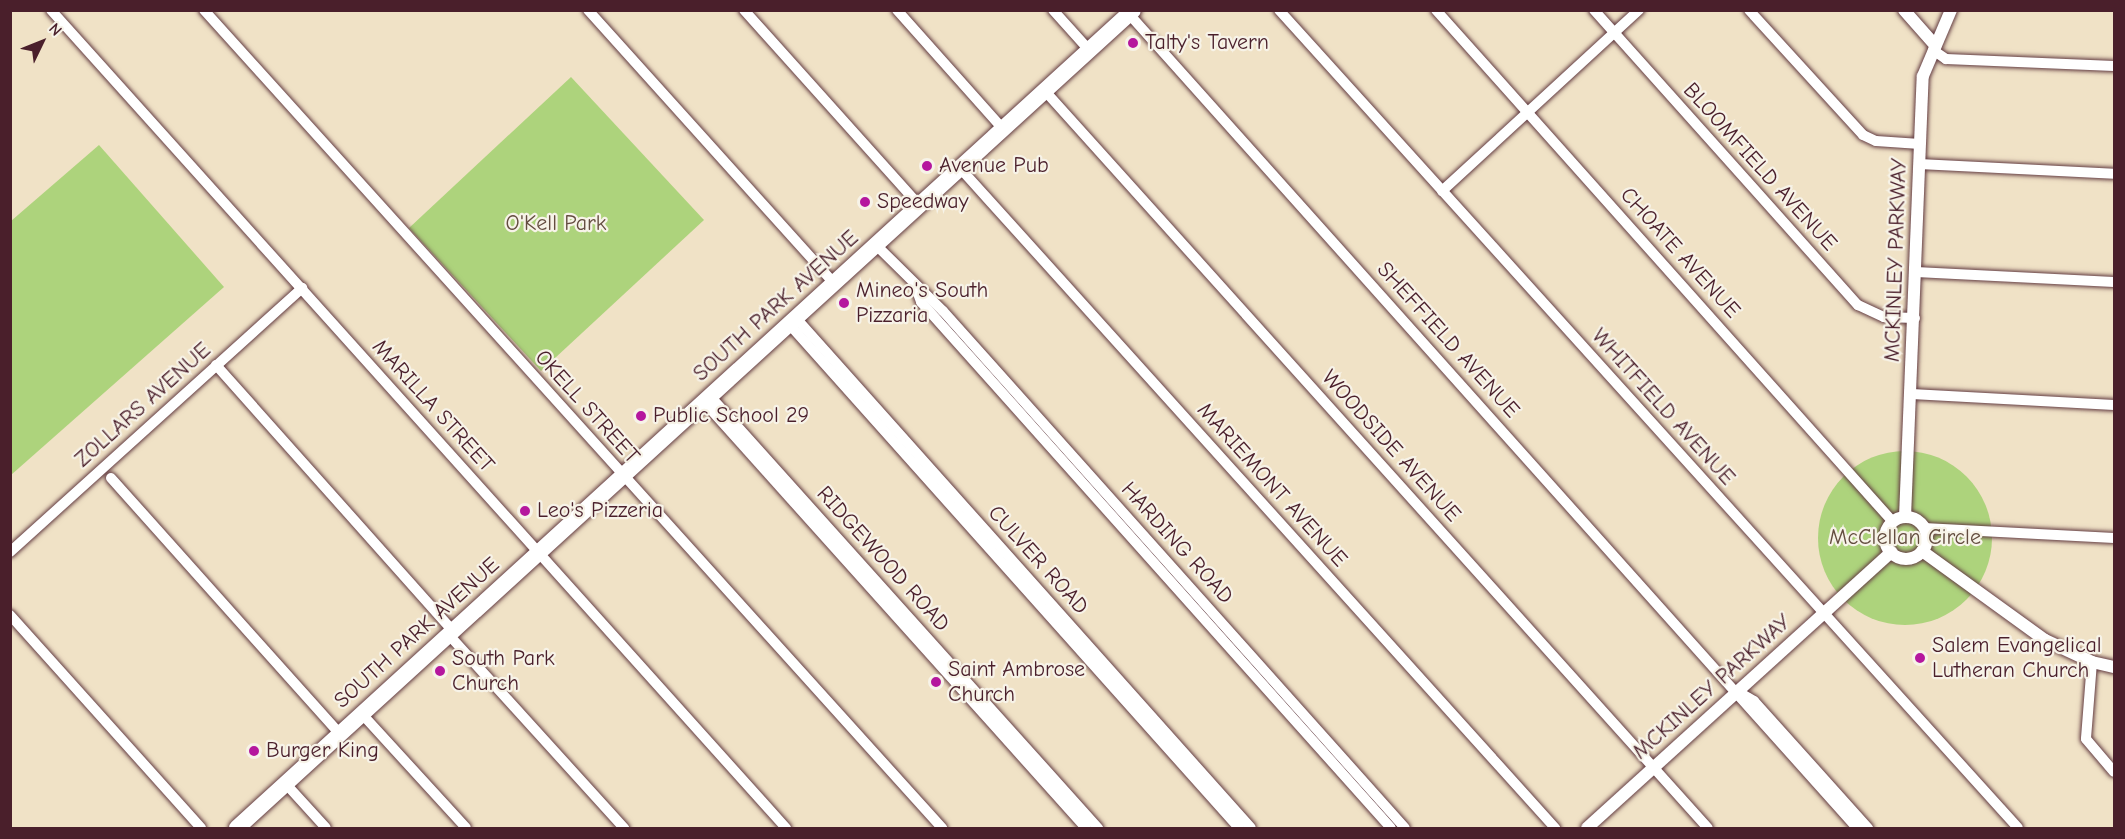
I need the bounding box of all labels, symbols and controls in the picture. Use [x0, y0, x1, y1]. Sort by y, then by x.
north arrow [12, 12, 72, 72]
text: N [45, 20, 65, 40]
place label: Talty's Tavern [1145, 30, 1269, 56]
marker: Talty's Tavern [1126, 36, 1140, 50]
street label: BLOOMFIELD AVENUE [1678, 77, 1842, 257]
place label: Avenue Pub [939, 153, 1049, 179]
street label: MCKINLEY PARKWAY [1879, 158, 1913, 362]
marker: Avenue Pub [920, 159, 934, 173]
street label: CHOATE AVENUE [1614, 182, 1746, 324]
place label: Speedway [877, 189, 968, 215]
marker: Speedway [858, 195, 872, 209]
park label: O'Kell Park [506, 211, 606, 237]
street label: SOUTH PARK AVENUE [688, 225, 864, 387]
street label: SHEFFIELD AVENUE [1371, 257, 1525, 423]
place label: Mineo's South Pizzaria [856, 277, 988, 328]
marker: Mineo's South Pizzaria [837, 296, 851, 310]
street label: WHITFIELD AVENUE [1586, 323, 1740, 491]
street label: MARILLA STREET [366, 334, 500, 478]
street label: ZOLLARS AVENUE [70, 337, 216, 473]
street label: OKELL STREET [529, 345, 645, 469]
street label: WOODSIDE AVENUE [1316, 365, 1466, 527]
street label: MARIEMONT AVENUE [1191, 397, 1353, 573]
place label: Public School 29 [653, 403, 809, 429]
marker: Public School 29 [634, 409, 648, 423]
street label: HARDING ROAD [1115, 477, 1239, 609]
street label: RIDGEWOOD ROAD [811, 481, 955, 637]
place label: Leo's Pizzeria [537, 498, 663, 524]
street label: CULVER ROAD [982, 500, 1094, 620]
marker: Leo's Pizzeria [518, 504, 532, 518]
park label: McClellan Circle [1829, 525, 1981, 551]
street label: SOUTH PARK AVENUE [329, 552, 505, 714]
street label: MCKINLEY PARKWAY [1627, 609, 1797, 765]
place label: Salem Evangelical Lutheran Church [1932, 632, 2102, 684]
place label: South Park Church [452, 645, 555, 696]
marker: Salem Evangelical Lutheran Church [1913, 651, 1927, 665]
place label: Saint Ambrose Church [948, 656, 1085, 708]
marker: South Park Church [433, 664, 447, 678]
marker: Saint Ambrose Church [929, 675, 943, 689]
place label: Burger King [266, 738, 379, 764]
marker: Burger King [247, 744, 261, 758]

